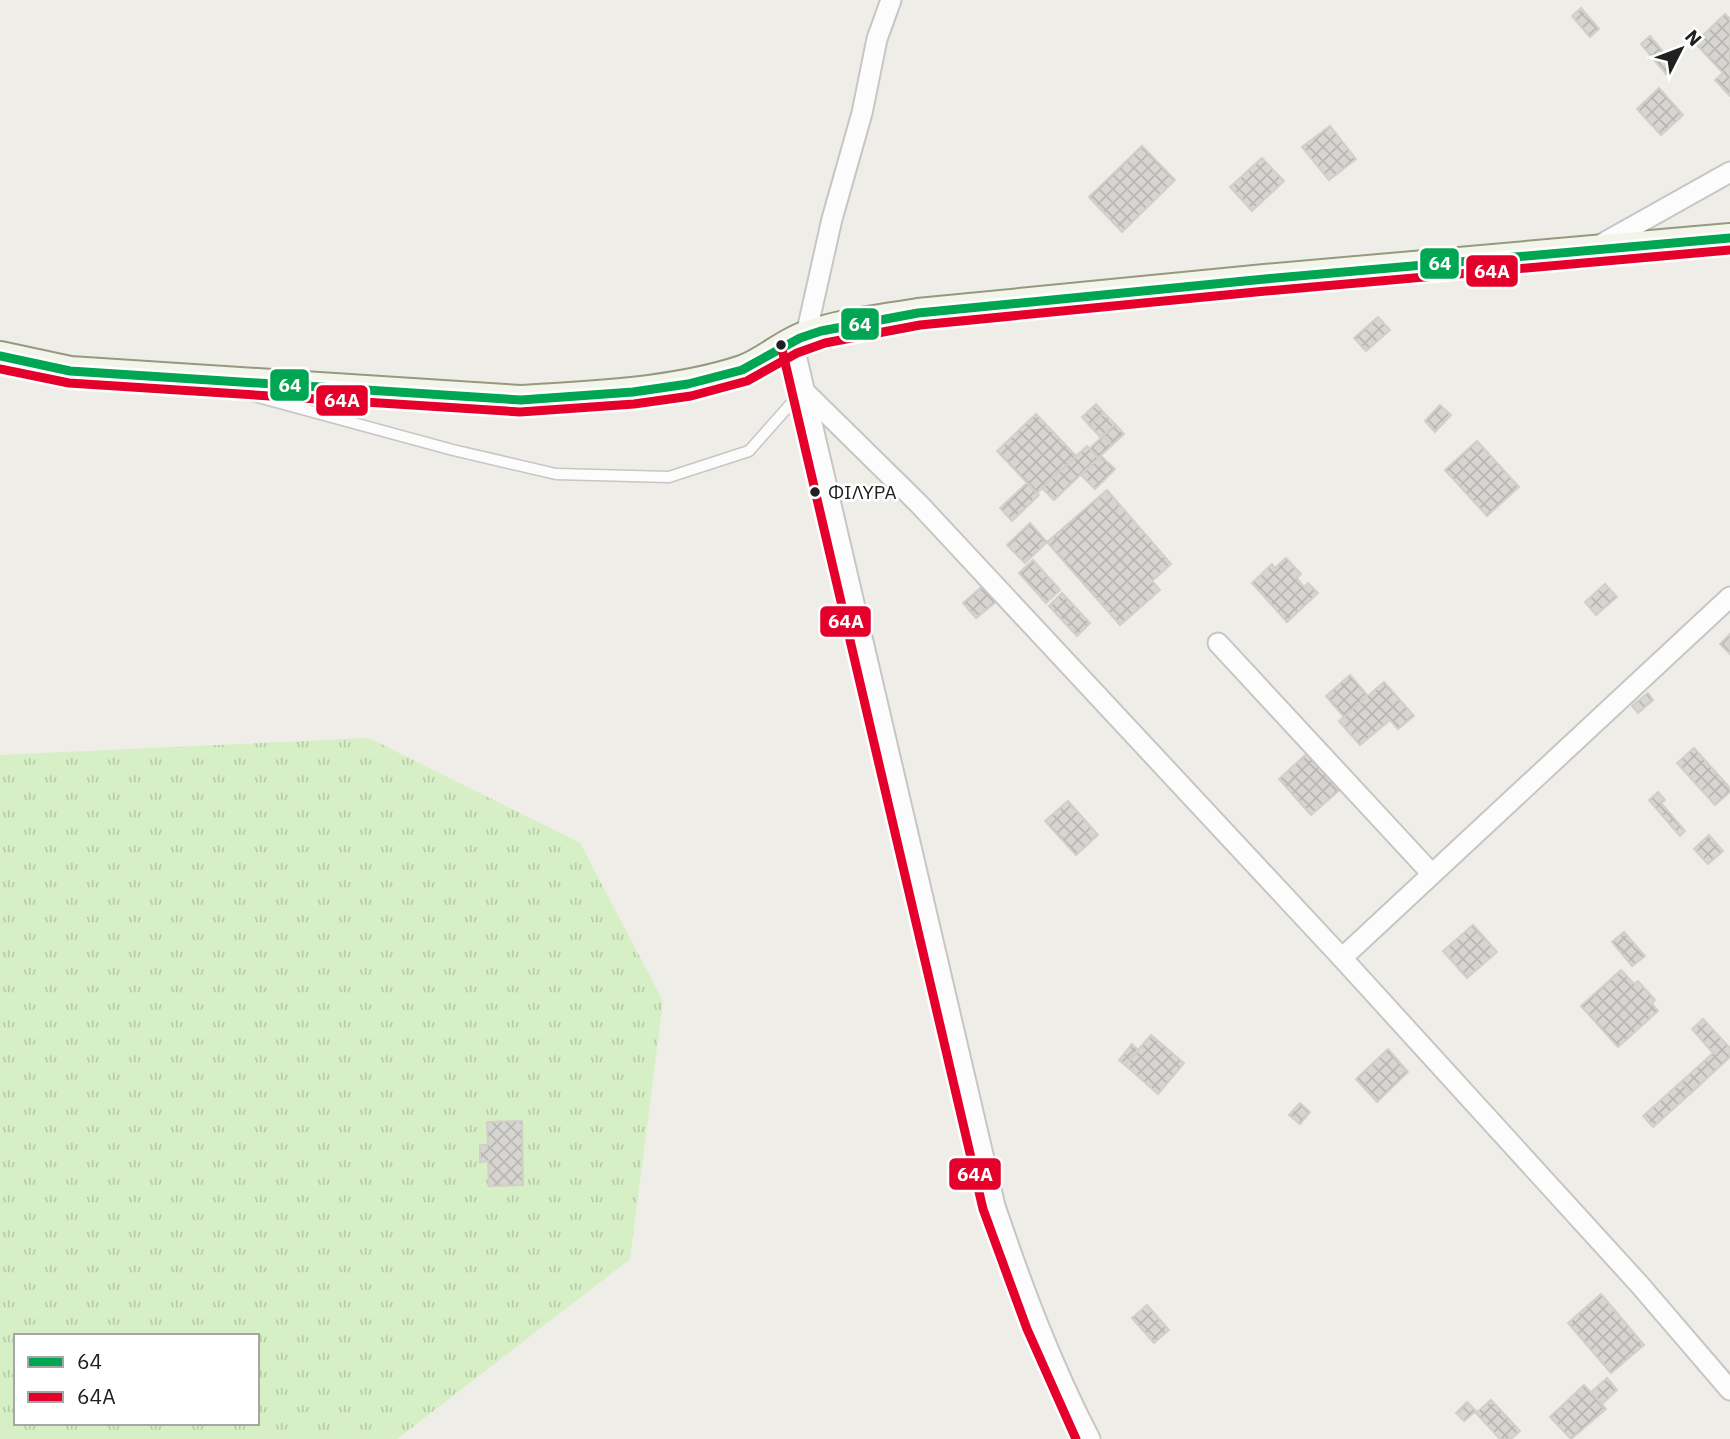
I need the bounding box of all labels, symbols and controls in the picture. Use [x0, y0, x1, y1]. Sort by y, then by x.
north arrow [1646, 14, 1716, 84]
text: N [1680, 24, 1707, 51]
line badge: 64 [1419, 247, 1460, 280]
text: 64 [1429, 251, 1451, 275]
line badge: 64Α [1465, 254, 1519, 288]
text: 64Α [1474, 259, 1510, 283]
line badge: 64 [840, 307, 880, 341]
text: 64 [849, 312, 871, 336]
unlabelled marker [774, 338, 788, 352]
line badge: 64 [269, 368, 310, 402]
text: 64 [279, 373, 301, 397]
line badge: 64Α [315, 384, 369, 417]
text: 64Α [324, 388, 360, 412]
place label: ΦΙΛΥΡΑ [828, 480, 897, 504]
marker: ΦΙΛΥΡΑ [808, 485, 822, 499]
line badge: 64Α [819, 605, 872, 638]
text: 64Α [828, 609, 864, 633]
line badge: 64Α [948, 1157, 1002, 1191]
text: 64Α [957, 1162, 993, 1186]
legend [14, 1334, 259, 1425]
text: 64 [77, 1347, 102, 1375]
text: 64Α [77, 1382, 116, 1410]

